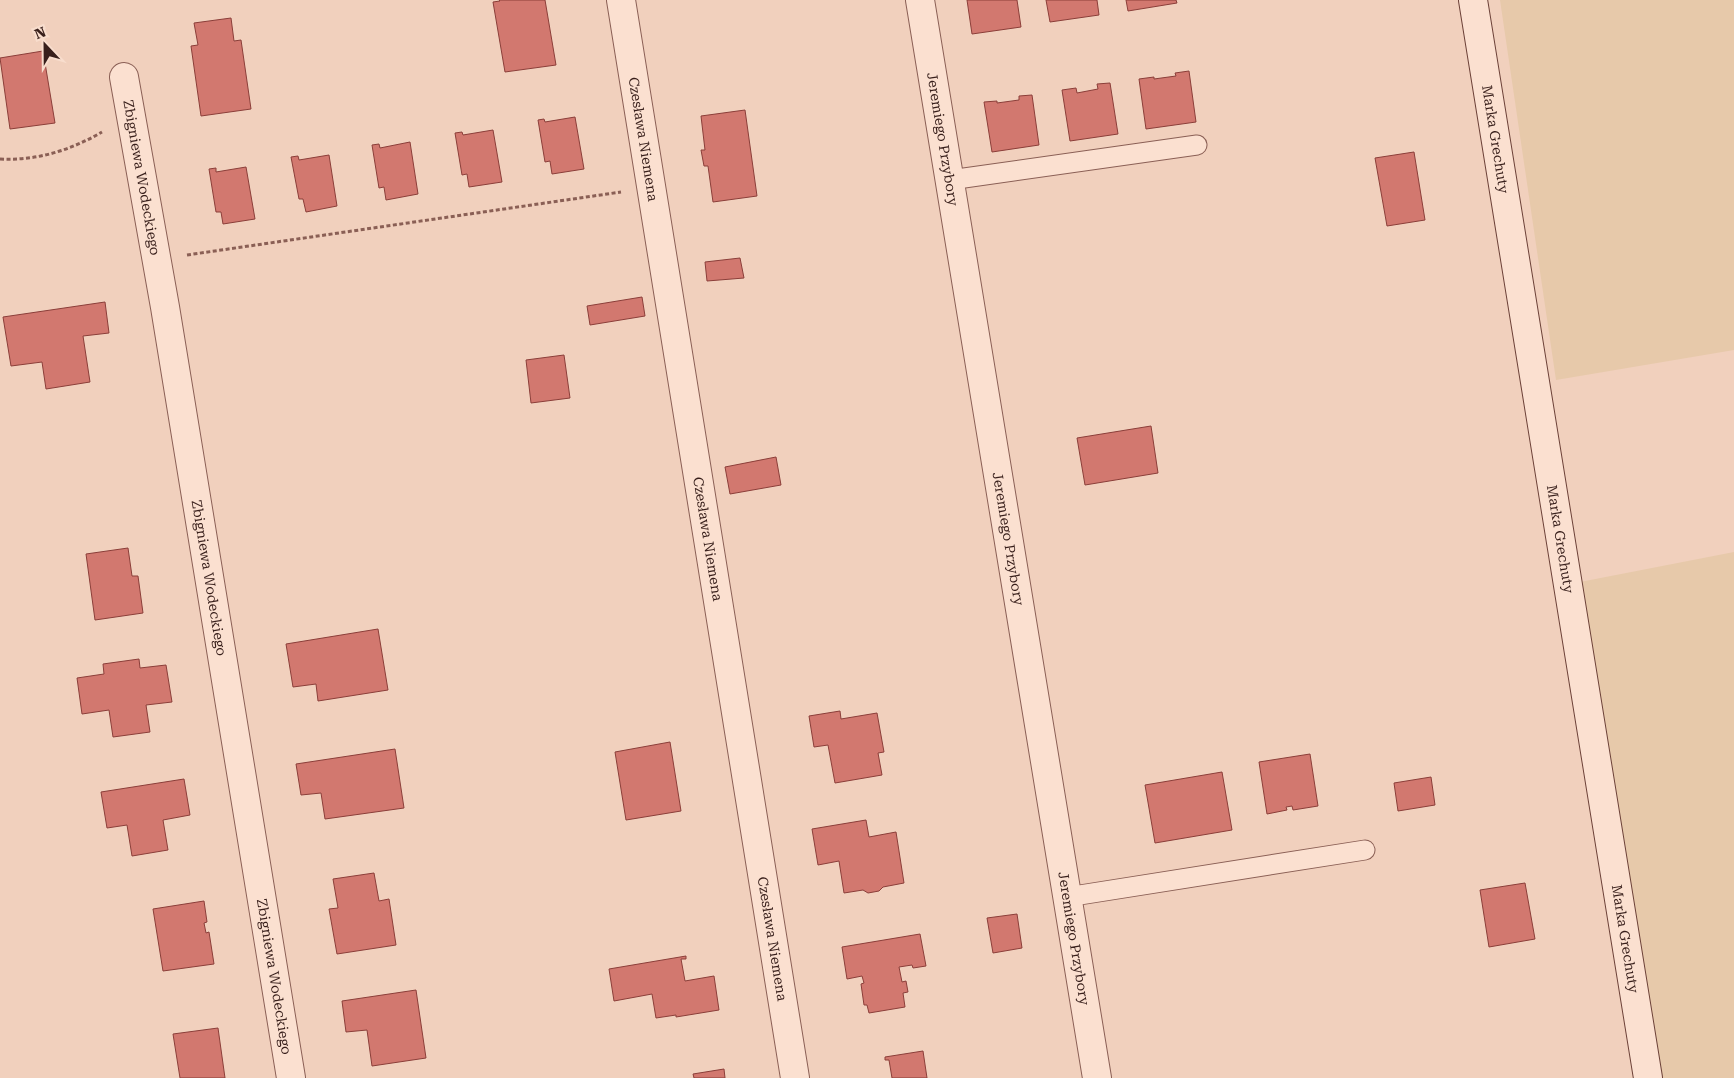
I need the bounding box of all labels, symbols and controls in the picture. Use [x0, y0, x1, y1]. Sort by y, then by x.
north arrow [20, 20, 70, 70]
text: N [32, 23, 48, 42]
street label: Jeremiego Przybory [924, 71, 962, 208]
street label: Czesława Niemena [626, 76, 661, 203]
street label: Marka Grechuty [1479, 84, 1512, 195]
street label: Zbigniewa Wodeckiego [120, 98, 164, 256]
street label: Jeremiego Przybory [990, 471, 1027, 607]
street label: Czesława Niemena [690, 476, 726, 603]
street label: Marka Grechuty [1544, 484, 1577, 595]
street label: Zbigniewa Wodeckiego [189, 499, 230, 657]
street label: Jeremiego Przybory [1055, 870, 1093, 1007]
street label: Czesława Niemena [755, 876, 791, 1003]
street label: Marka Grechuty [1609, 883, 1642, 995]
street label: Zbigniewa Wodeckiego [254, 897, 295, 1056]

